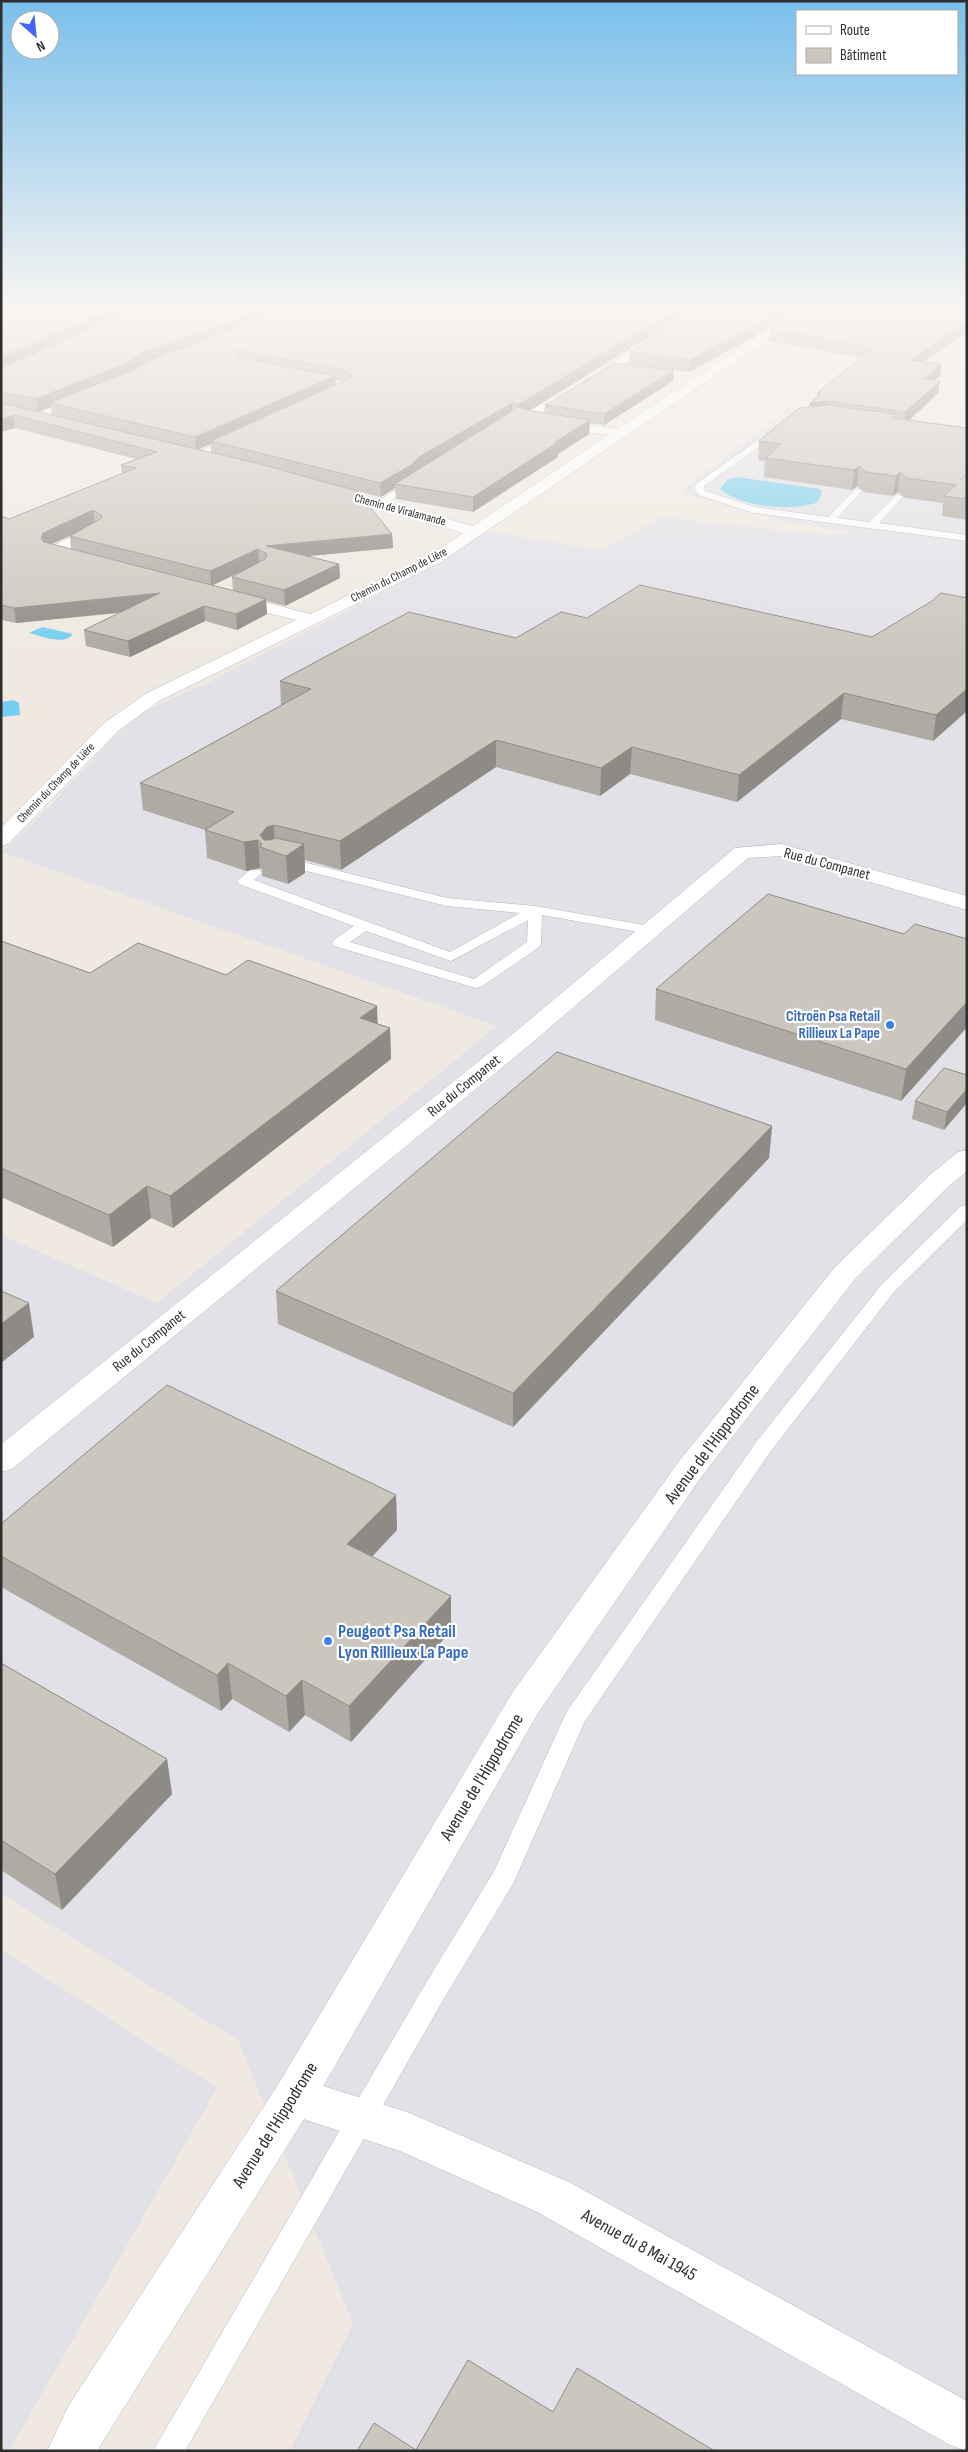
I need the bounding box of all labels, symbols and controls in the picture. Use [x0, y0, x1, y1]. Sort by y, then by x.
north arrow [10, 10, 60, 60]
legend [796, 10, 958, 75]
text: Route [840, 21, 870, 40]
text: N [33, 37, 48, 55]
text: Bâtiment [840, 46, 887, 65]
street label: Chemin de Viralamande [353, 491, 448, 529]
street label: Chemin du Champ de Lière [348, 544, 450, 606]
street label: Chemin du Champ de Lière [14, 739, 98, 826]
street label: Rue du Companet [782, 843, 873, 885]
place label: Citroën Psa Retail Rillieux La Pape [786, 1007, 880, 1043]
marker: Citroën Psa Retail Rillieux La Pape [884, 1019, 896, 1031]
street label: Rue du Companet [424, 1051, 505, 1121]
street label: Rue du Companet [109, 1306, 190, 1376]
street label: Avenue de l'Hippodrome [660, 1380, 764, 1509]
place label: Peugeot Psa Retail Lyon Rillieux La Pape [338, 1621, 468, 1663]
marker: Peugeot Psa Retail Lyon Rillieux La Pape [322, 1635, 334, 1647]
street label: Avenue de l'Hippodrome [435, 1710, 528, 1845]
street label: Avenue de l'Hippodrome [227, 2058, 322, 2193]
street label: Avenue du 8 Mai 1945 [577, 2204, 700, 2285]

